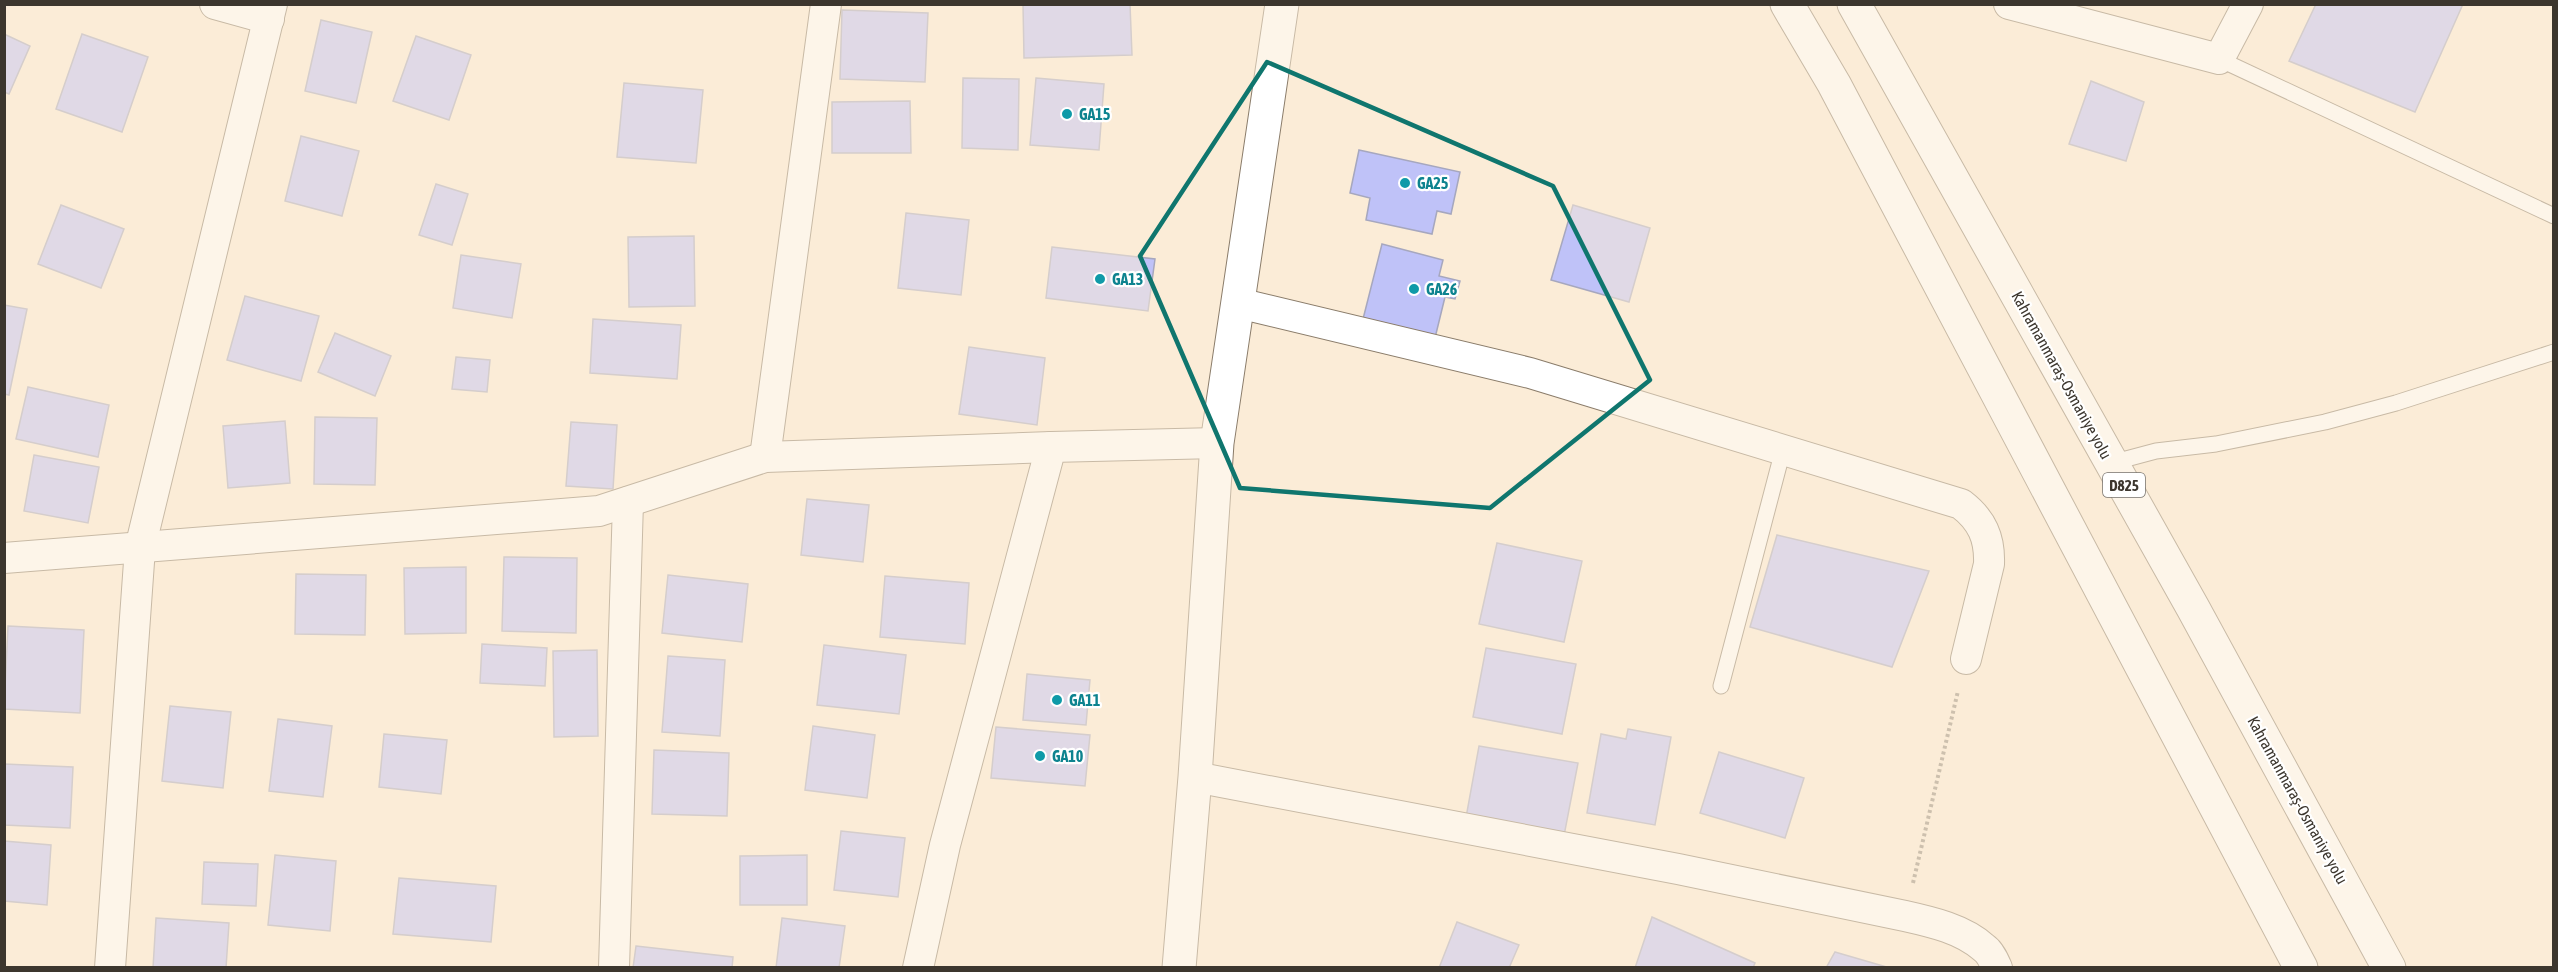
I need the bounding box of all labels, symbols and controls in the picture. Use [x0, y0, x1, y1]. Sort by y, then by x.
place label: GA15 [1079, 105, 1111, 123]
marker: GA15 [1060, 107, 1074, 121]
place label: GA25 [1417, 174, 1449, 192]
marker: GA25 [1398, 176, 1412, 190]
place label: GA13 [1112, 270, 1143, 288]
marker: GA13 [1093, 272, 1107, 286]
place label: GA26 [1426, 280, 1458, 298]
marker: GA26 [1407, 282, 1421, 296]
street label: Kahramanmaraş-Osmaniye yolu [2007, 288, 2116, 462]
road number: D825 [2103, 473, 2145, 497]
place label: GA11 [1069, 691, 1101, 709]
marker: GA11 [1050, 693, 1064, 707]
street label: Kahramanmaraş-Osmaniye yolu [2243, 713, 2352, 887]
place label: GA10 [1052, 747, 1084, 765]
marker: GA10 [1033, 749, 1047, 763]

